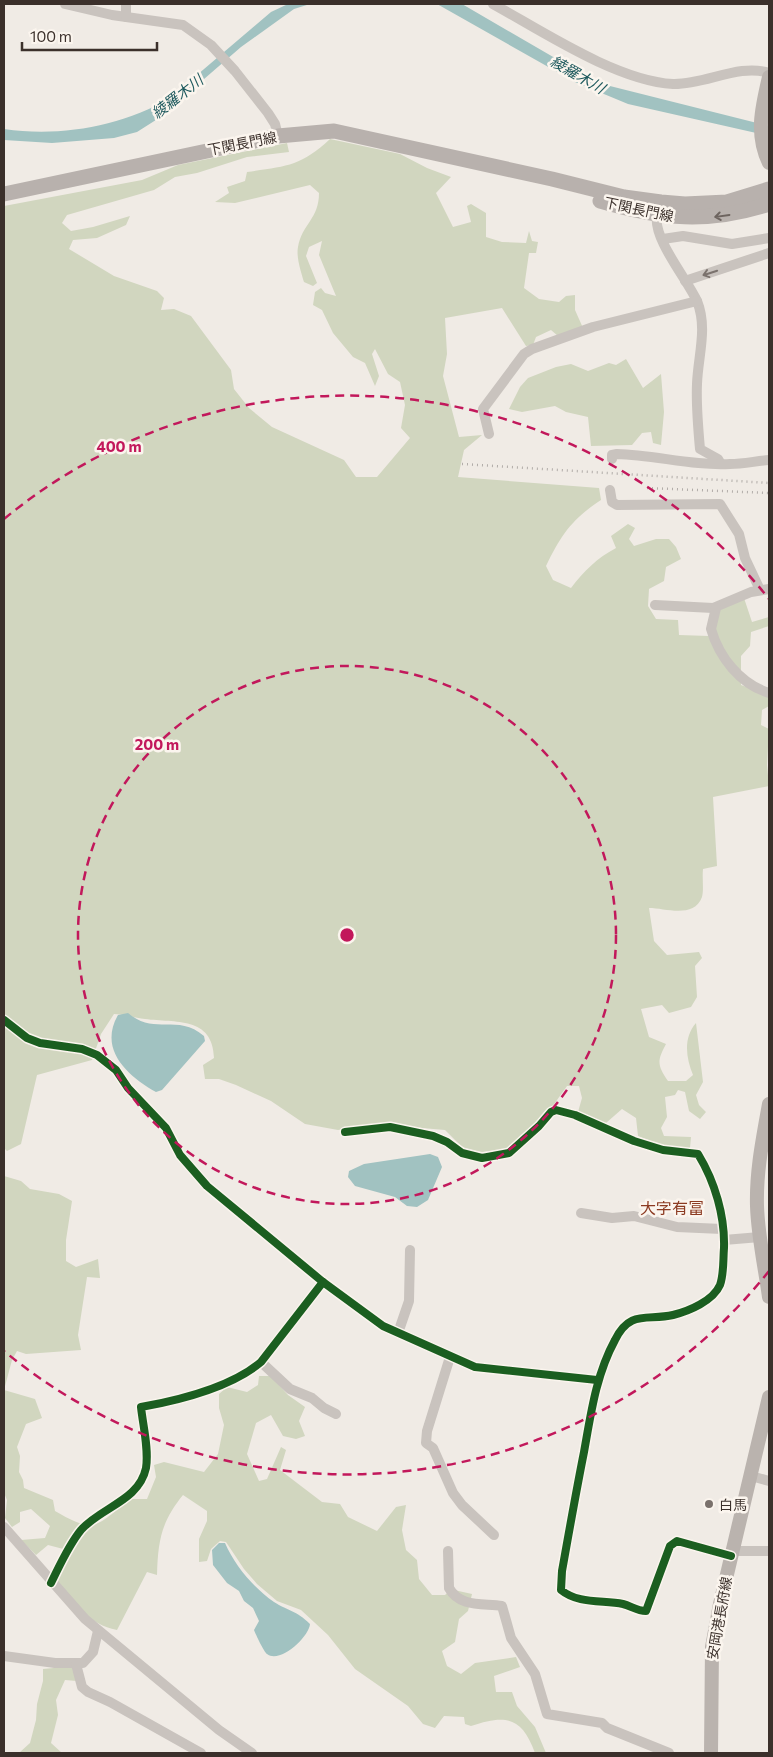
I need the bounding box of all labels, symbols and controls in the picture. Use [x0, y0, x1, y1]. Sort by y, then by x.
scale bar [22, 20, 158, 52]
text: 100 m [30, 27, 72, 45]
water label: 綾羅木川 [548, 51, 610, 98]
water label: 綾羅木川 [148, 69, 208, 122]
street label: 下関長門線 [206, 128, 278, 158]
street label: 下関長門線 [603, 193, 675, 225]
one-way arrow [715, 211, 731, 221]
one-way arrow [703, 268, 719, 278]
text: 400 m [96, 437, 142, 455]
text: 200 m [135, 735, 179, 753]
centre of rings [338, 926, 356, 944]
district label: 大字有冨 [640, 1198, 704, 1217]
place label: 白馬 [719, 1496, 747, 1513]
marker: 白馬 [703, 1498, 715, 1510]
street label: 安岡港長府線 [703, 1575, 735, 1661]

